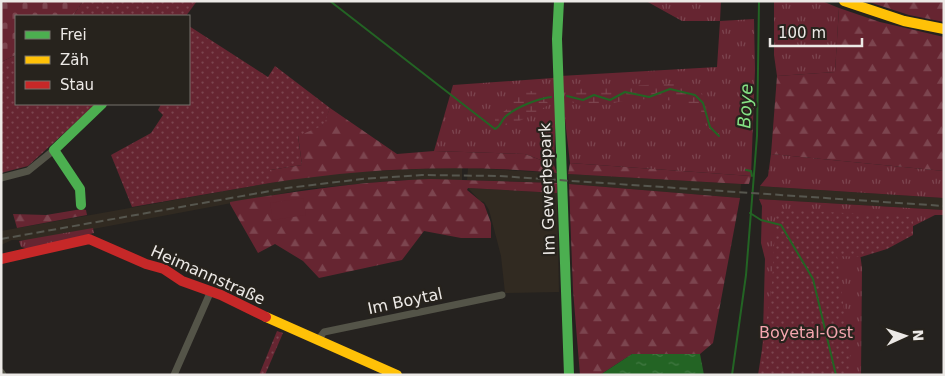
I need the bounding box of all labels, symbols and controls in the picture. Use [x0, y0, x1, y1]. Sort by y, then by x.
legend [15, 15, 190, 105]
scale bar [770, 15, 862, 47]
text: 100 m [778, 24, 826, 42]
text: Frei [60, 26, 87, 44]
text: Zäh [60, 51, 89, 69]
text: Stau [60, 76, 94, 94]
water label: Boye [733, 83, 757, 129]
street label: Im Gewerbepark [535, 122, 559, 256]
street label: Heimannstraße [148, 241, 268, 309]
street label: Im Boytal [366, 284, 444, 318]
north arrow [880, 311, 930, 361]
park label: Boyetal-Ost [759, 323, 853, 342]
text: N [910, 329, 926, 342]

